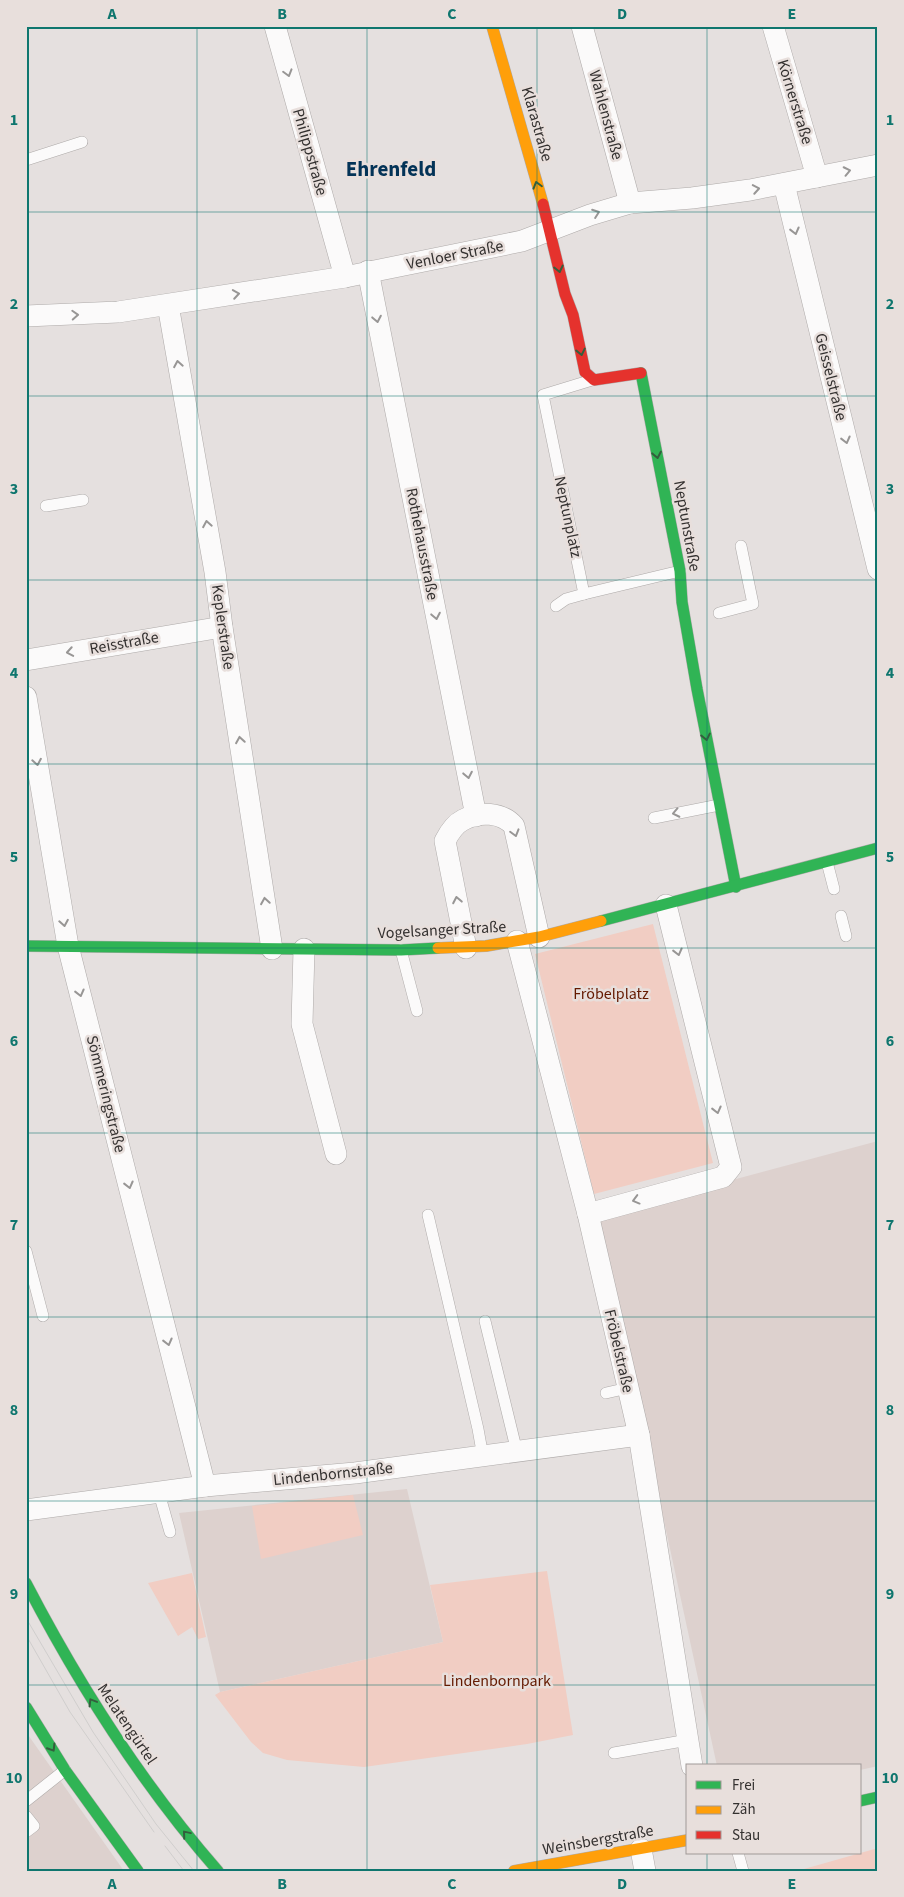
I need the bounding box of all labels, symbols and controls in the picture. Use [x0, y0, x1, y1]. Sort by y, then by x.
text: A [106, 3, 117, 25]
text: B [277, 3, 287, 25]
text: C [447, 3, 457, 25]
text: D [617, 3, 627, 25]
text: E [788, 3, 796, 25]
street label: Körnerstraße [772, 57, 818, 147]
street label: Wahlenstraße [583, 68, 629, 162]
one-way arrow [282, 69, 292, 77]
street label: Klarastraße [516, 84, 558, 164]
street label: Philippstraße [287, 106, 333, 198]
text: 1 [10, 109, 18, 131]
text: 1 [886, 109, 894, 131]
district label: Ehrenfeld [346, 154, 436, 184]
one-way arrow [843, 166, 852, 177]
one-way arrow [533, 181, 543, 189]
one-way arrow [752, 185, 760, 195]
one-way arrow [591, 209, 599, 219]
one-way arrow [789, 227, 800, 236]
street label: Venloer Straße [405, 235, 505, 275]
one-way arrow [553, 264, 564, 273]
one-way arrow [232, 290, 240, 300]
text: 2 [10, 293, 18, 315]
text: 2 [886, 293, 894, 315]
one-way arrow [71, 309, 79, 320]
one-way arrow [372, 315, 382, 324]
street label: Geisselstraße [810, 331, 852, 423]
one-way arrow [575, 348, 586, 357]
one-way arrow [174, 359, 184, 368]
one-way arrow [840, 436, 851, 445]
one-way arrow [651, 450, 662, 459]
street label: Neptunplatz [549, 474, 587, 560]
text: 3 [10, 478, 18, 500]
text: 3 [886, 478, 894, 500]
street label: Neptunstraße [668, 479, 706, 573]
street label: Rothehausstraße [400, 486, 444, 602]
one-way arrow [202, 519, 212, 528]
street label: Keplerstraße [206, 583, 240, 671]
one-way arrow [431, 612, 441, 620]
street label: Reisstraße [88, 626, 160, 660]
one-way arrow [66, 647, 74, 657]
text: 4 [10, 662, 19, 684]
text: 4 [886, 662, 895, 684]
one-way arrow [701, 732, 711, 741]
one-way arrow [236, 736, 246, 744]
one-way arrow [32, 758, 42, 767]
one-way arrow [462, 771, 473, 780]
one-way arrow [671, 807, 680, 818]
one-way arrow [510, 828, 520, 836]
text: 5 [10, 846, 18, 868]
text: 5 [886, 846, 894, 868]
one-way arrow [260, 896, 271, 904]
one-way arrow [452, 896, 462, 905]
street label: Vogelsanger Straße [377, 916, 507, 944]
one-way arrow [59, 918, 69, 927]
one-way arrow [672, 948, 683, 957]
park label: Fröbelplatz [573, 983, 649, 1005]
one-way arrow [74, 989, 85, 998]
text: 6 [10, 1030, 18, 1052]
text: 6 [886, 1030, 894, 1052]
street label: Sömmeringstraße [81, 1033, 131, 1155]
one-way arrow [711, 1105, 722, 1114]
one-way arrow [123, 1180, 133, 1188]
one-way arrow [632, 1195, 640, 1205]
text: 7 [10, 1214, 18, 1236]
text: 7 [886, 1214, 894, 1236]
street label: Fröbelstraße [599, 1307, 639, 1395]
one-way arrow [163, 1338, 173, 1346]
text: 8 [10, 1399, 18, 1421]
text: 8 [886, 1399, 894, 1421]
street label: Lindenbornstraße [272, 1457, 394, 1491]
text: 9 [10, 1583, 18, 1605]
text: 9 [886, 1583, 894, 1605]
park label: Lindenbornpark [443, 1670, 551, 1692]
street label: Melatengürtel [92, 1679, 162, 1769]
one-way arrow [88, 1698, 98, 1707]
one-way arrow [46, 1743, 56, 1752]
legend [686, 1764, 862, 1854]
text: 10 [6, 1767, 22, 1789]
text: 10 [882, 1767, 898, 1789]
text: Frei [732, 1775, 755, 1796]
text: Zäh [732, 1799, 756, 1820]
street label: Weinsbergstraße [541, 1819, 655, 1861]
text: Stau [732, 1825, 760, 1846]
one-way arrow [184, 1831, 192, 1840]
text: A [106, 1873, 117, 1895]
text: B [277, 1873, 287, 1895]
text: C [447, 1873, 457, 1895]
text: D [617, 1873, 627, 1895]
text: E [788, 1873, 796, 1895]

